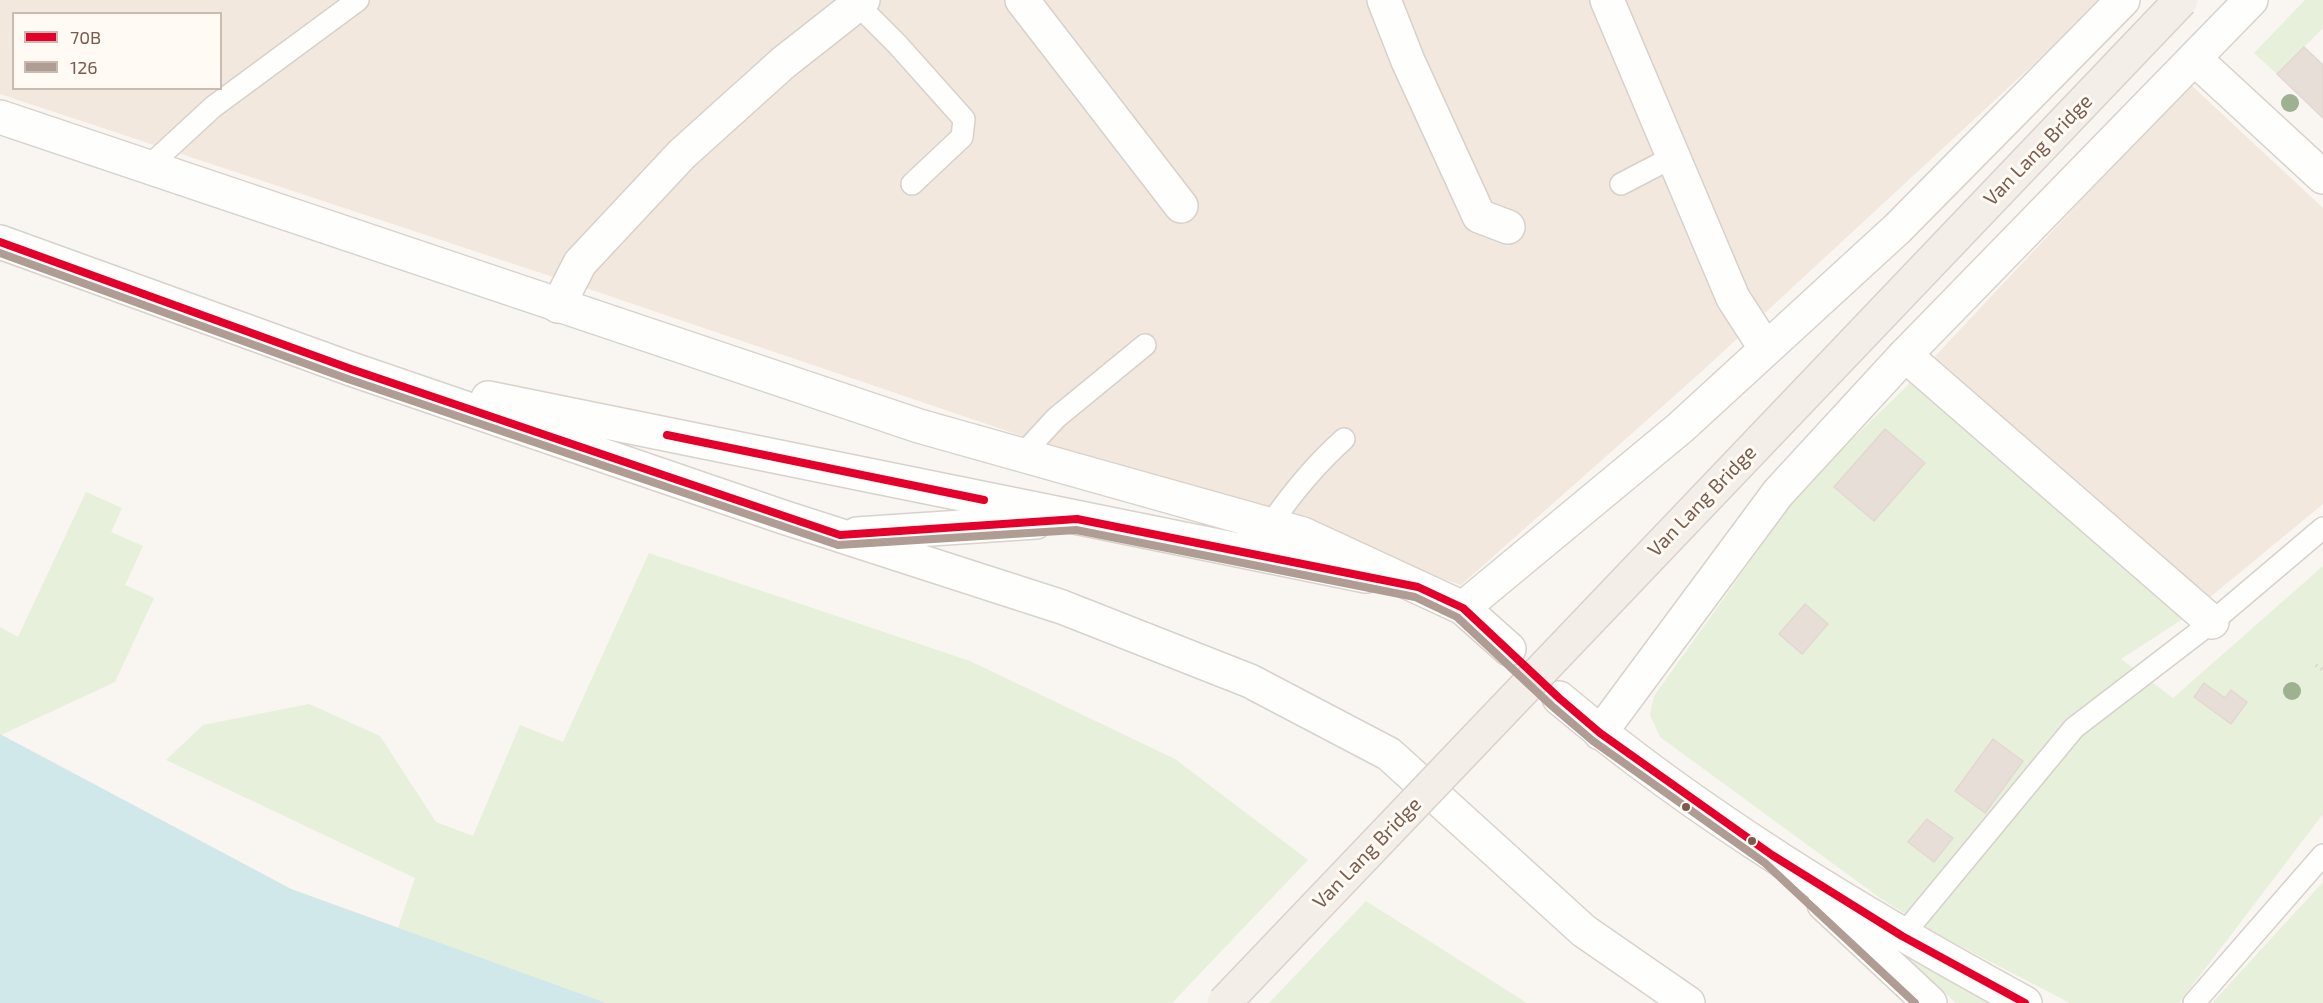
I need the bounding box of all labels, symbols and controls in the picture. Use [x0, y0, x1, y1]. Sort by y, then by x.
legend [12, 12, 222, 90]
text: 70B [70, 26, 101, 48]
text: 126 [70, 56, 98, 78]
street label: Van Lang Bridge [1979, 89, 2097, 211]
street label: Van Lang Bridge [1643, 440, 1761, 562]
street label: Van Lang Bridge [1308, 792, 1426, 914]
unlabelled marker [1680, 801, 1692, 813]
unlabelled marker [1746, 835, 1758, 847]

